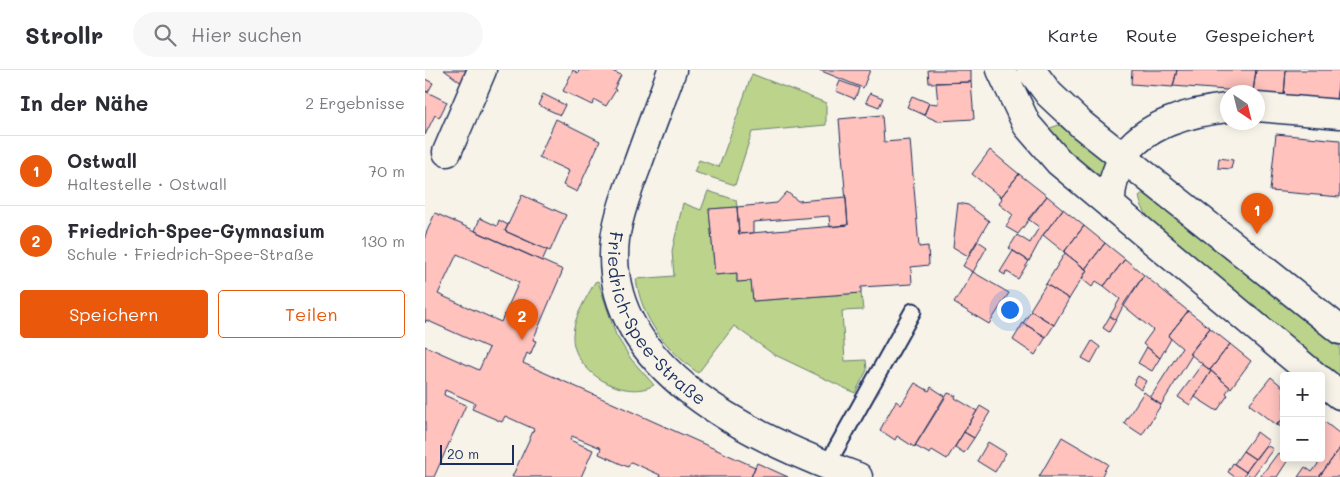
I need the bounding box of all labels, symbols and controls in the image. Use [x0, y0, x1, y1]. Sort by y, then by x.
search box [133, 12, 483, 57]
text: Strollr [25, 19, 103, 50]
icon: search [151, 21, 179, 49]
text: Hier suchen [191, 22, 302, 47]
text: Karte [1048, 23, 1098, 47]
text: Route [1126, 23, 1177, 47]
text: Gespeichert [1205, 23, 1315, 47]
north arrow [1220, 85, 1265, 130]
text: In der Nähe [20, 89, 148, 116]
text: 2 Ergebnisse [305, 92, 405, 113]
text: Ostwall [67, 148, 137, 173]
text: 1 [32, 160, 40, 181]
text: 70 m [368, 160, 405, 181]
text: Haltestelle · Ostwall [67, 173, 227, 194]
pin: 1 [1241, 193, 1273, 234]
text: Friedrich-Spee-Gymnasium [67, 218, 325, 243]
text: 2 [32, 230, 40, 251]
text: 130 m [361, 230, 405, 251]
street label: Friedrich-Spee-Straße [603, 230, 711, 410]
text: Schule · Friedrich-Spee-Straße [67, 243, 314, 264]
button: Speichern [20, 290, 208, 338]
button: Teilen [218, 290, 405, 338]
your location [997, 297, 1023, 323]
pin: 2 [506, 299, 538, 340]
map controls [1280, 372, 1325, 462]
button: + [1280, 372, 1325, 417]
button: − [1280, 417, 1325, 462]
scale bar [440, 442, 514, 465]
text: 20 m [447, 444, 479, 463]

